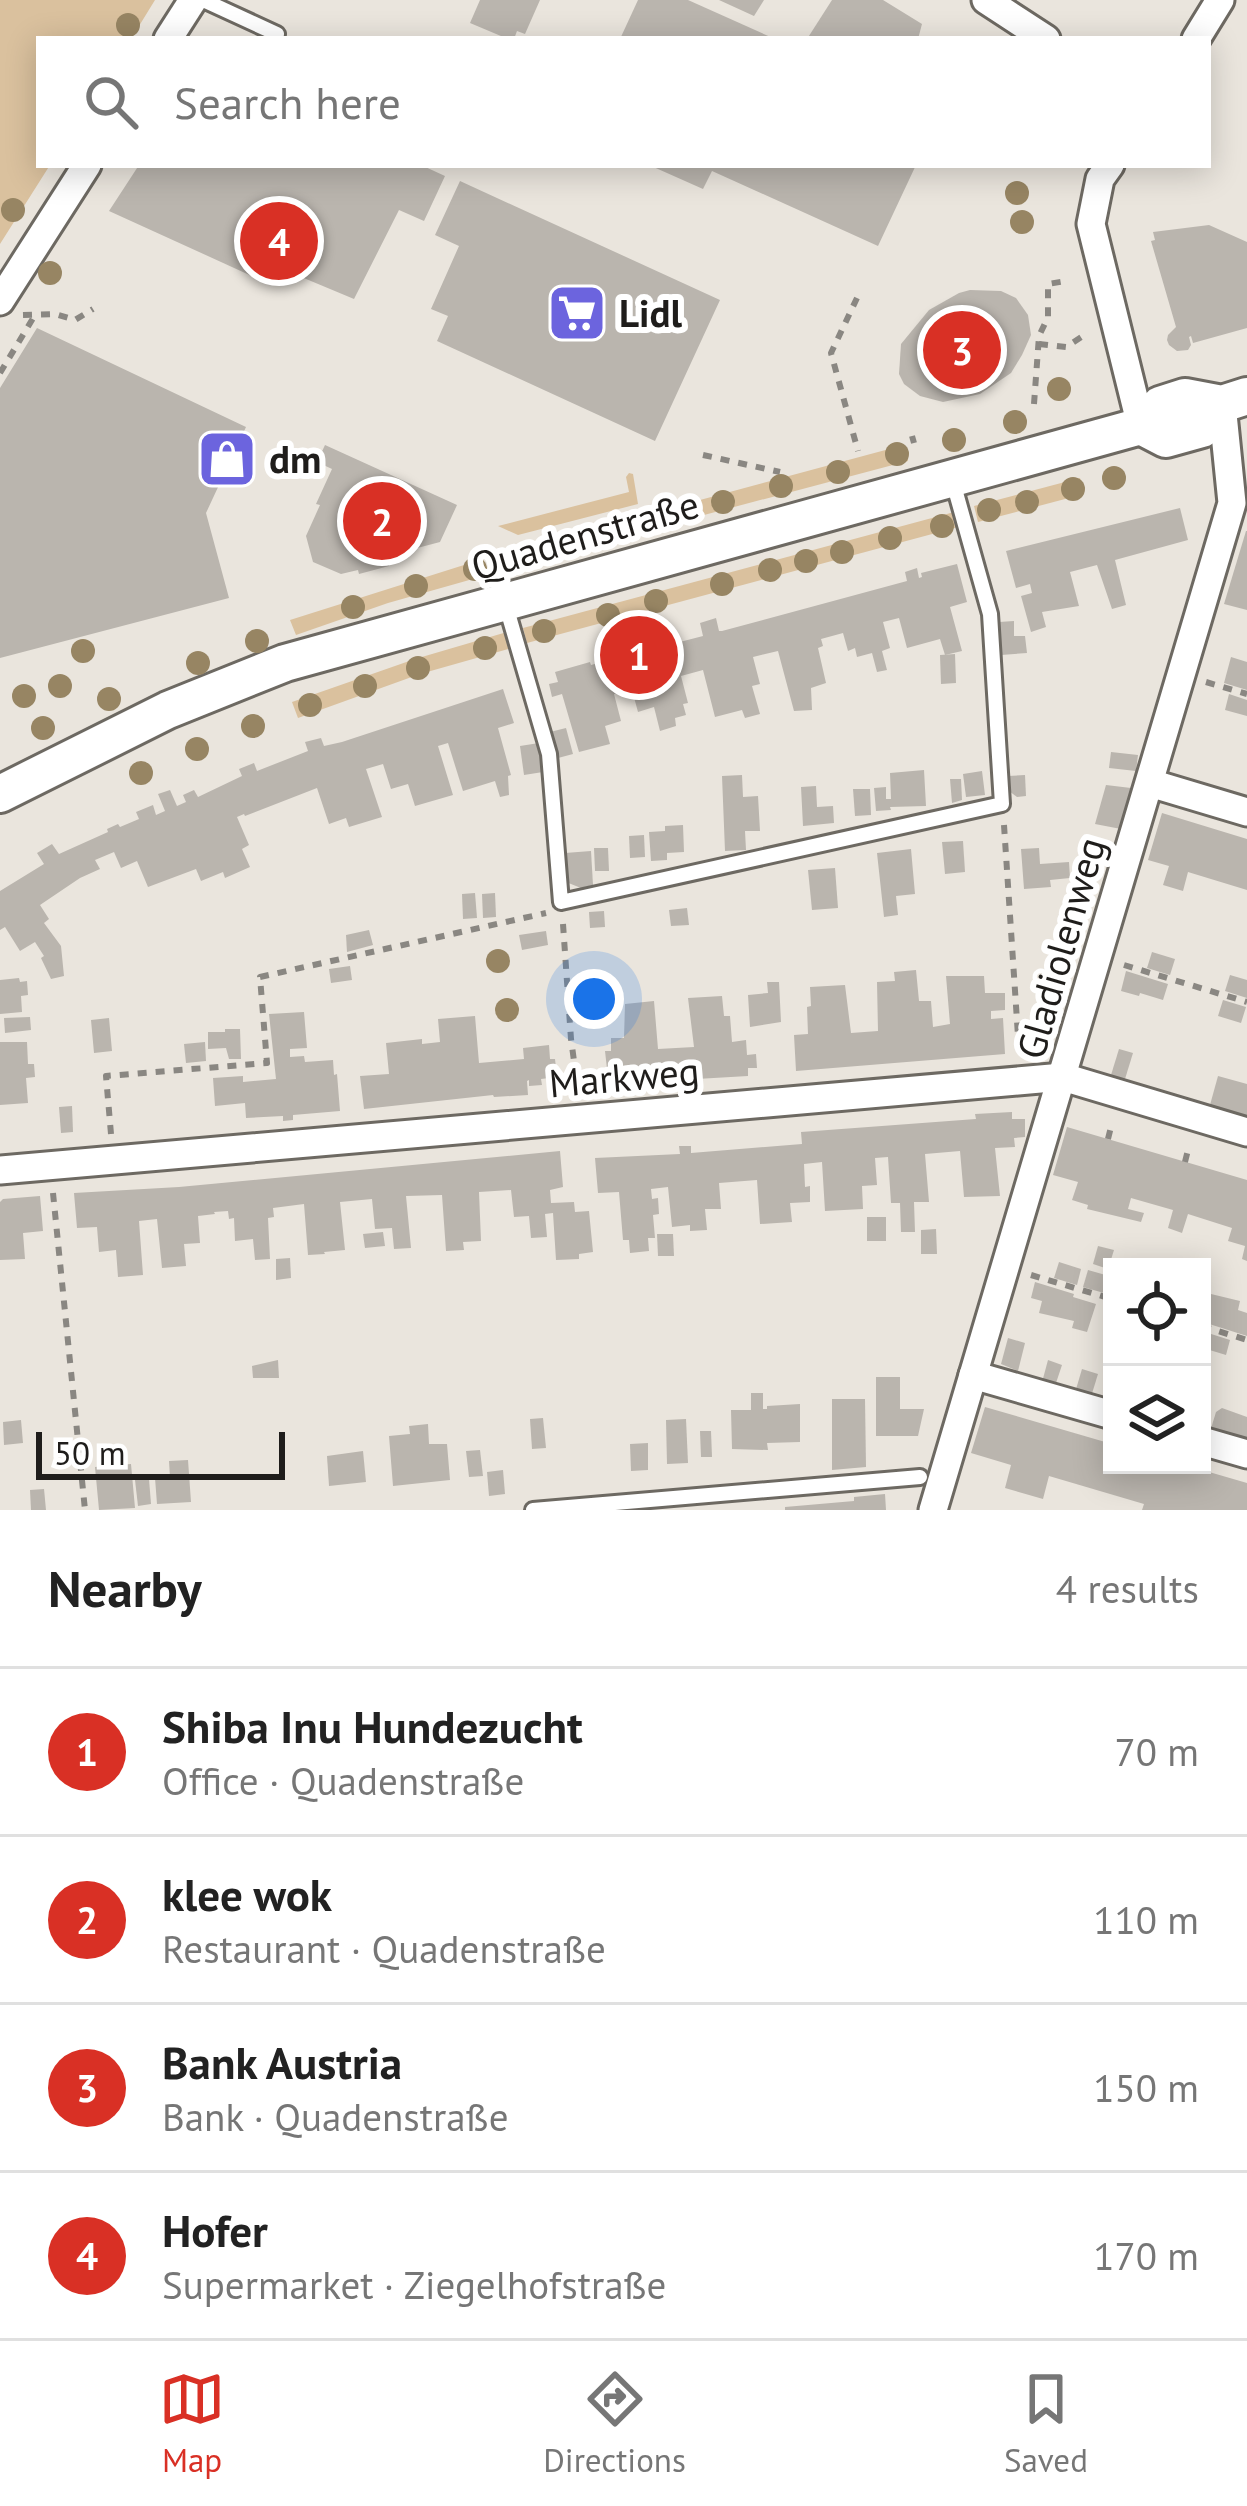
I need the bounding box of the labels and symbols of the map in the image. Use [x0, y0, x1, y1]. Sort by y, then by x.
pin: 4 [240, 196, 318, 286]
supermarket icon: Lidl [546, 282, 608, 344]
place label: Lidl [619, 287, 683, 338]
pin: 3 [923, 305, 1001, 395]
shop icon: dm [196, 428, 258, 490]
place label: dm [269, 433, 321, 484]
pin: 2 [343, 476, 421, 566]
street label: Quadenstraße [465, 478, 705, 591]
pin: 1 [600, 610, 678, 700]
street label: Gladiolenweg [1005, 831, 1116, 1064]
your location [564, 969, 624, 1029]
street label: Markweg [547, 1045, 701, 1108]
scale bar [36, 1426, 285, 1479]

